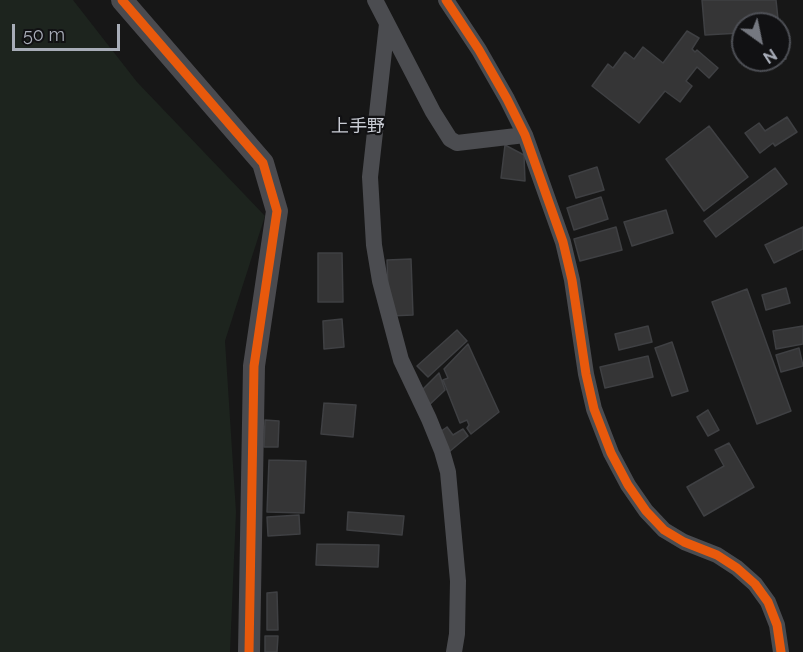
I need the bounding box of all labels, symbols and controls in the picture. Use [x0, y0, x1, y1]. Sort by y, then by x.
scale bar [15, 12, 123, 50]
north arrow [731, 12, 791, 72]
text: 50 m [23, 24, 65, 45]
text: N [760, 45, 780, 67]
district label: 上手野 [331, 116, 385, 138]

